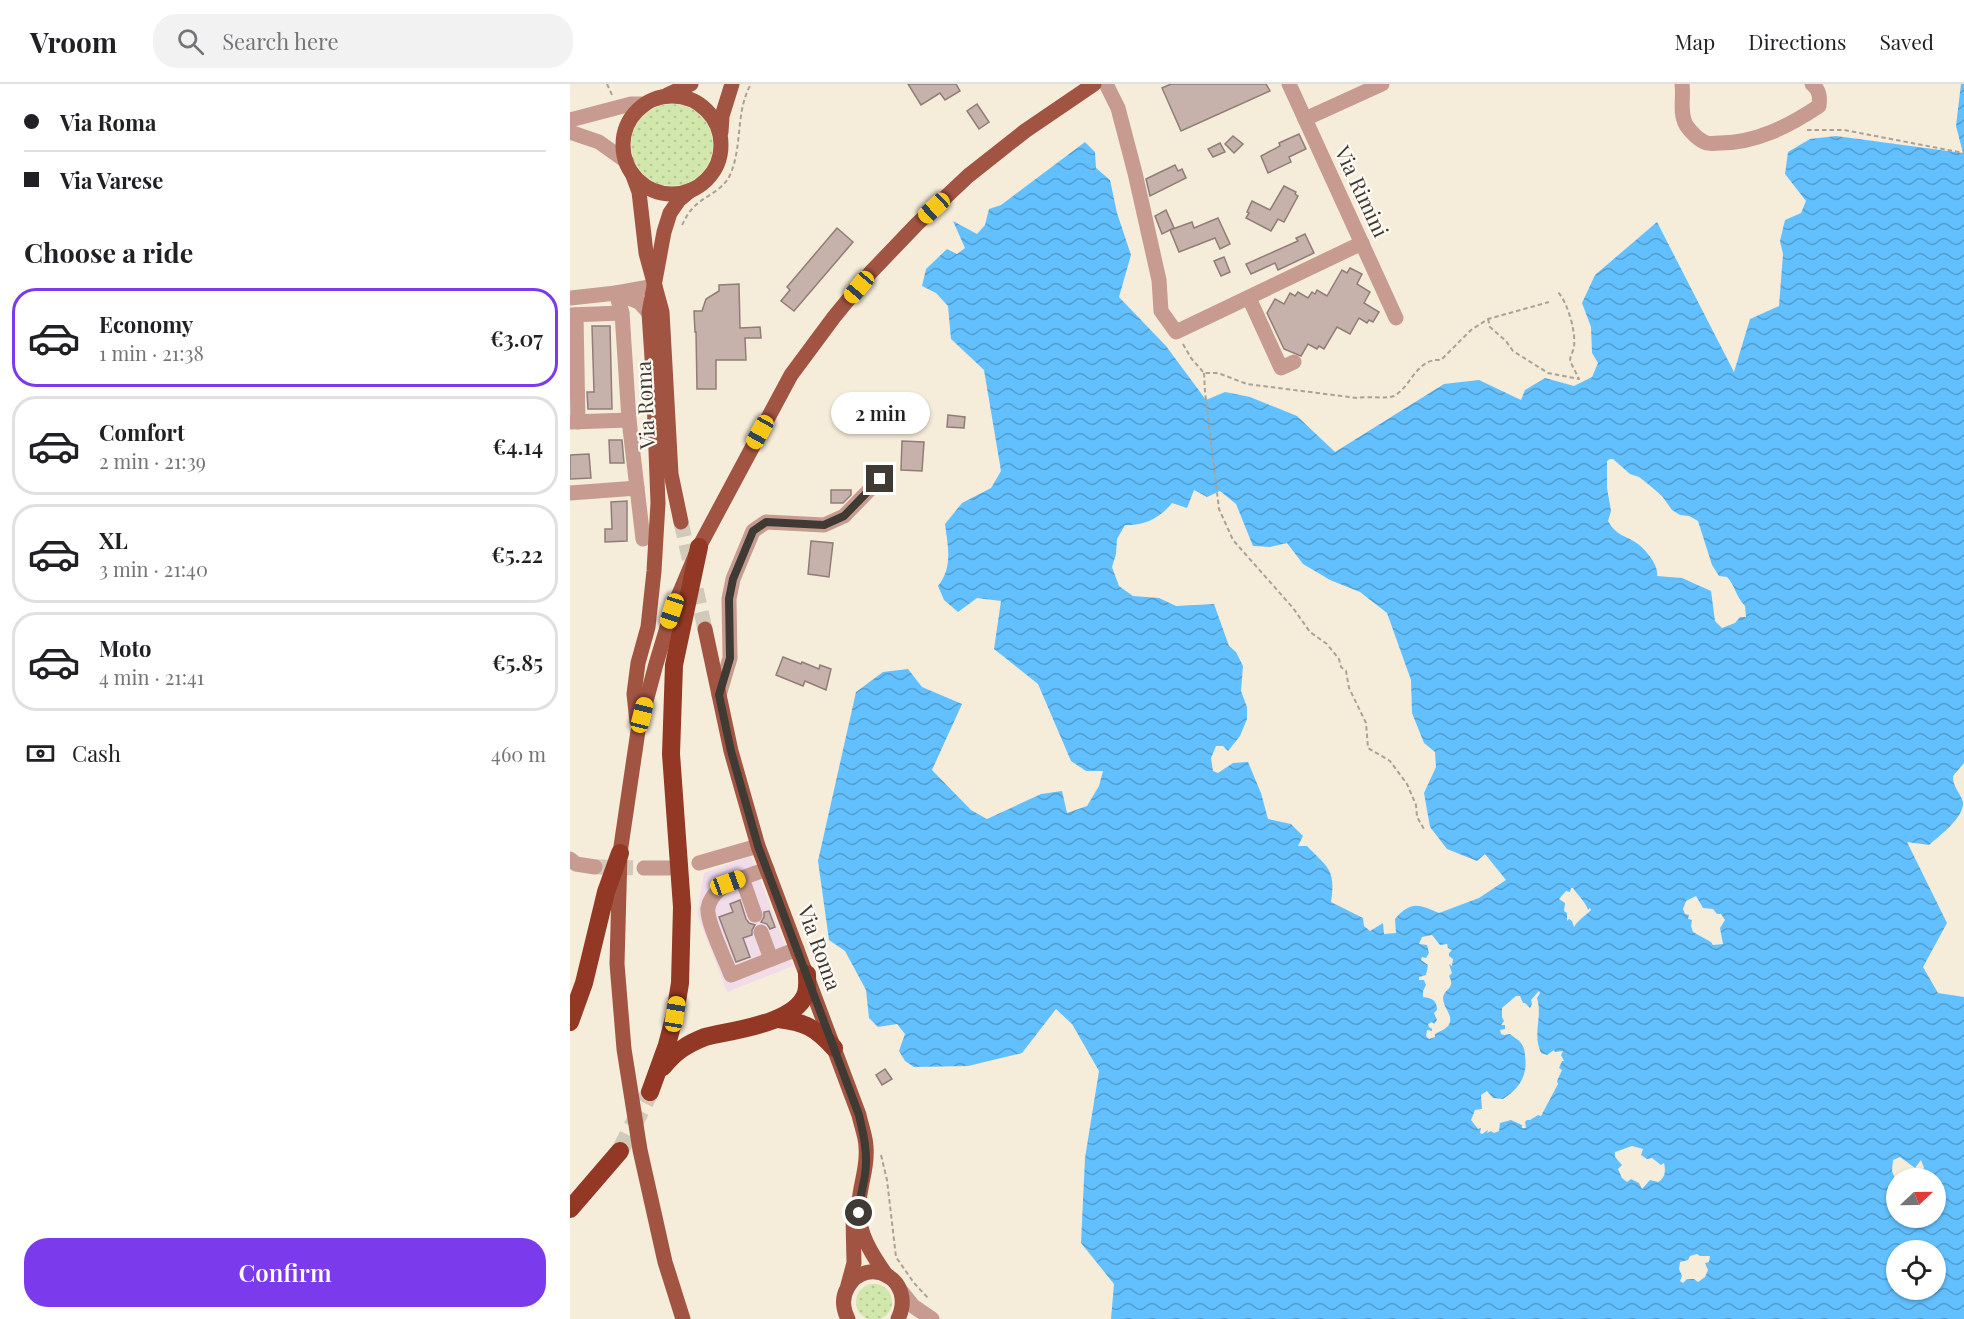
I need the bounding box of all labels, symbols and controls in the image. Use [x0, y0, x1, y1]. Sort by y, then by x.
search box [153, 14, 573, 68]
text: Vroom [30, 23, 117, 60]
icon: search [174, 25, 207, 58]
text: Search here [222, 26, 339, 56]
text: Map [1674, 27, 1715, 55]
text: Directions [1748, 27, 1846, 55]
text: Saved [1879, 27, 1934, 55]
text: Via Roma [60, 107, 156, 137]
street label: Via Rimini [1329, 140, 1396, 241]
text: Via Varese [60, 165, 163, 195]
car [915, 189, 953, 227]
text: Choose a ride [24, 234, 193, 270]
car [841, 267, 877, 307]
text: Economy [99, 309, 193, 339]
icon: car [27, 311, 81, 365]
text: €3.07 [490, 323, 543, 353]
text: 1 min · 21:38 [99, 339, 204, 366]
street label: Via Roma [628, 360, 660, 451]
callout: 2 min [830, 392, 930, 434]
text: 2 min [855, 399, 906, 426]
car [743, 412, 777, 452]
text: Comfort [99, 417, 185, 447]
icon: car [27, 419, 81, 473]
text: €4.14 [492, 431, 543, 461]
text: 2 min · 21:39 [99, 447, 206, 474]
route end [866, 465, 893, 492]
text: XL [99, 525, 128, 555]
icon: car [27, 527, 81, 581]
text: €5.22 [491, 539, 543, 569]
text: 3 min · 21:40 [99, 555, 208, 582]
car [658, 591, 686, 631]
text: Moto [99, 633, 152, 663]
icon: car [27, 635, 81, 689]
text: €5.85 [492, 647, 543, 677]
text: 4 min · 21:41 [99, 663, 204, 690]
car [629, 695, 655, 735]
icon: cash [24, 737, 57, 770]
text: Cash [72, 738, 121, 768]
text: 460 m [491, 740, 546, 767]
car [708, 868, 748, 898]
street label: Via Roma [792, 900, 849, 994]
car [663, 995, 687, 1033]
north arrow [1886, 1168, 1946, 1228]
map controls [1886, 1168, 1946, 1300]
route start [845, 1199, 872, 1226]
button: Confirm [24, 1238, 546, 1307]
button: locate [1886, 1240, 1946, 1300]

